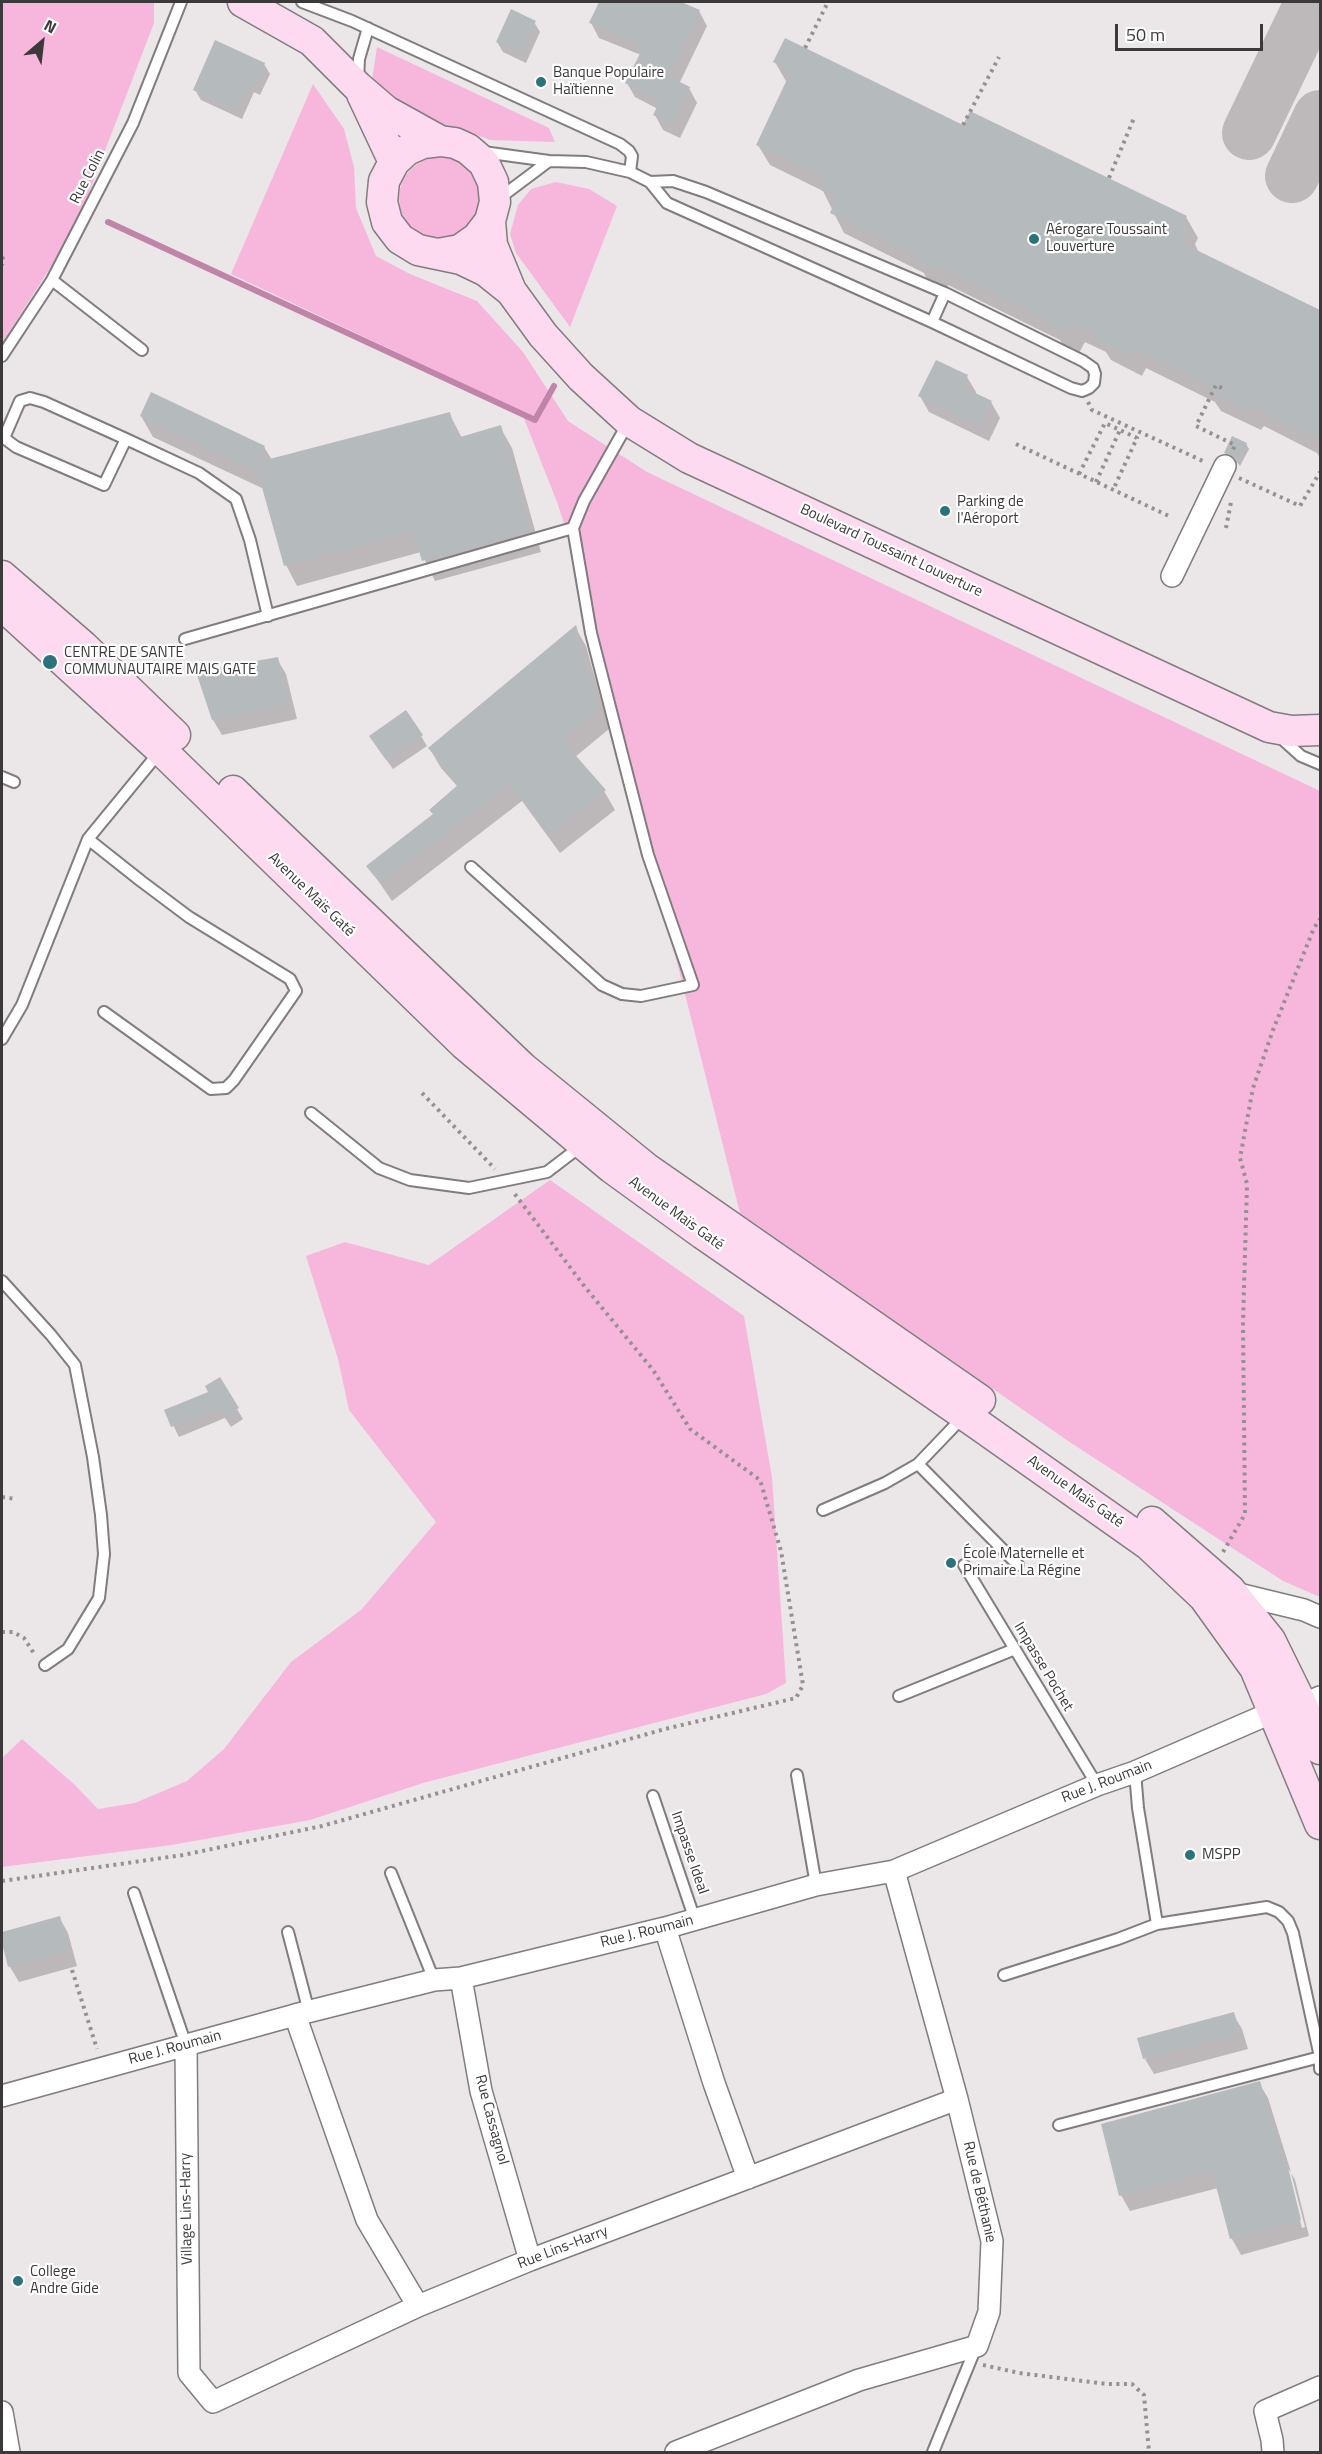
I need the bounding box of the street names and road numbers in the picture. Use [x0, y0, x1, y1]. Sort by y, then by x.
street label: Rue Colin [67, 147, 109, 207]
street label: Boulevard Toussaint Louverture [797, 501, 985, 601]
street label: Avenue Maïs Gaté [264, 849, 358, 941]
street label: Avenue Maïs Gaté [625, 1173, 727, 1255]
street label: Avenue Maïs Gaté [1023, 1452, 1127, 1532]
street label: Impasse Pochet [1009, 1619, 1077, 1715]
street label: Rue J. Roumain [1059, 1757, 1155, 1807]
street label: Impasse Ideal [666, 1809, 712, 1897]
street label: Rue J. Roumain [599, 1912, 695, 1952]
street label: Rue J. Roumain [127, 2027, 223, 2069]
street label: Rue Cassagnol [470, 2073, 512, 2167]
street label: Rue de Béthanie [959, 2140, 999, 2244]
street label: Village Lins-Harry [177, 2153, 197, 2265]
street label: Rue Lins-Harry [515, 2223, 611, 2273]

